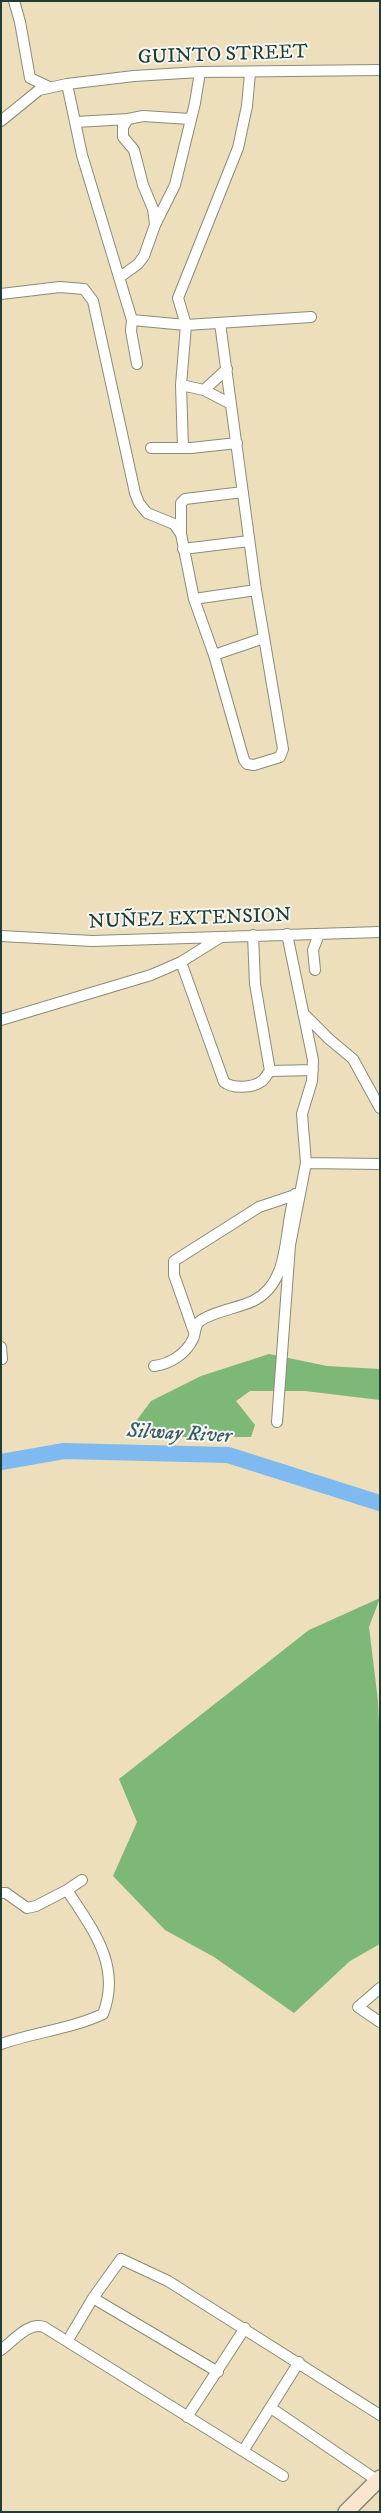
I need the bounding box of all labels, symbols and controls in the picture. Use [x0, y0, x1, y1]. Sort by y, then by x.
street label: GUINTO STREET [138, 41, 308, 71]
street label: NUÑEZ EXTENSION [88, 904, 292, 936]
water label: Silway River [126, 1420, 232, 1450]

